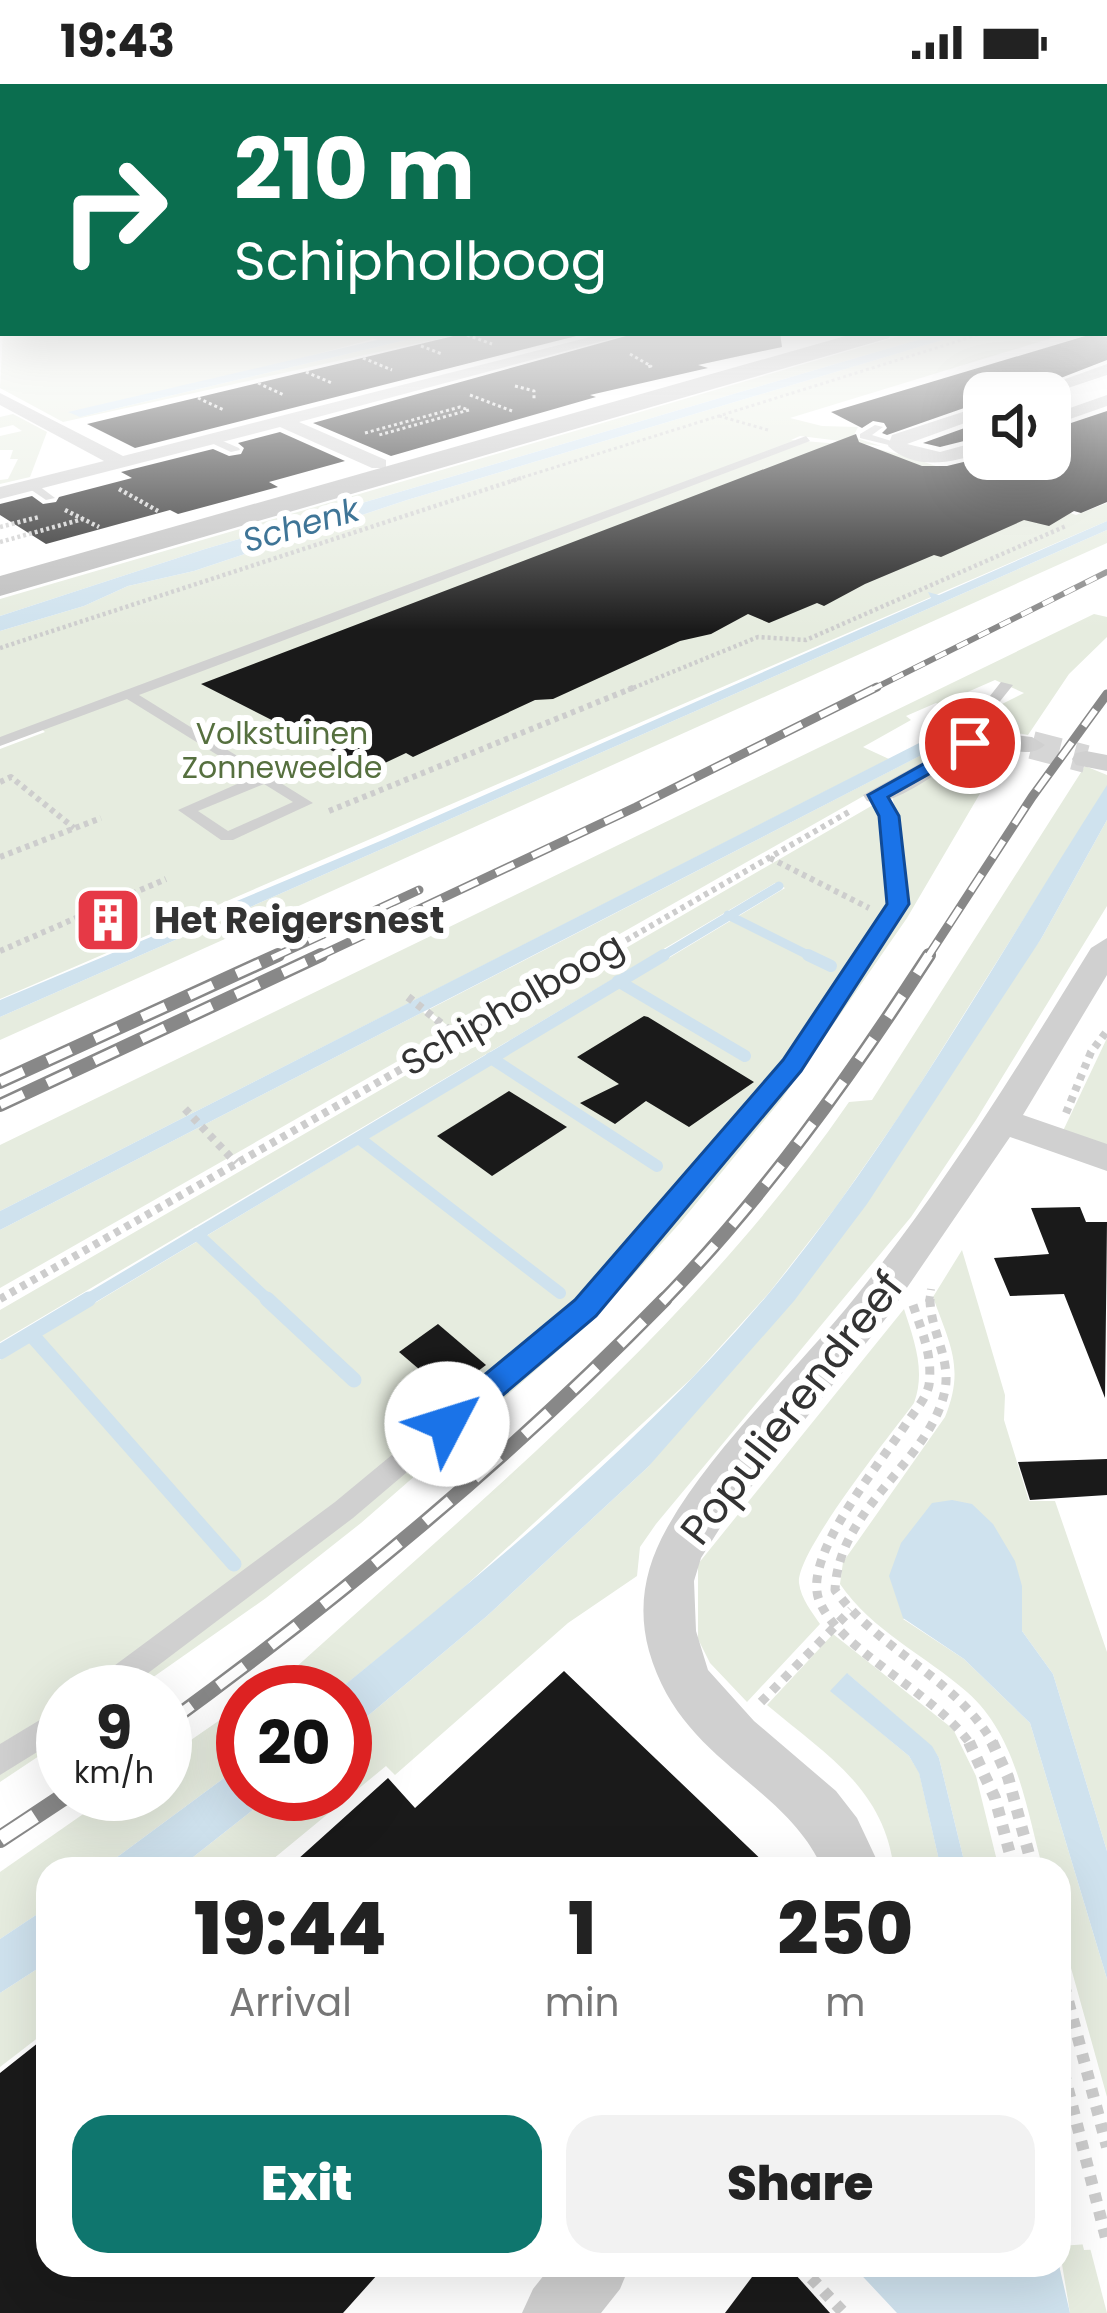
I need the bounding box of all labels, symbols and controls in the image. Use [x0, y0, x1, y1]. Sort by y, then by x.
text: 19:43 [60, 10, 175, 73]
text: 210 m [234, 111, 475, 228]
icon: right [36, 132, 192, 288]
text: Schipholboog [234, 223, 607, 299]
map controls [963, 372, 1071, 480]
button: sound [963, 372, 1071, 480]
water label: Schenk [237, 485, 367, 564]
pin [919, 692, 1021, 794]
icon: arrive [937, 710, 1003, 776]
park label: Volkstuinen Zonneweelde [182, 712, 382, 789]
building icon: Het Reigersnest [73, 885, 143, 955]
place label: Het Reigersnest [154, 895, 444, 946]
street label: Schipholboog [391, 920, 633, 1088]
street label: Populierendreef [667, 1259, 917, 1557]
position arrow [384, 1361, 510, 1487]
speed limit sign: 20 [216, 1665, 372, 1821]
text: 9 [96, 1686, 132, 1770]
text: km/h [74, 1751, 154, 1794]
text: 19:44 [194, 1878, 387, 1979]
text: 1 [568, 1878, 596, 1979]
text: 250 [778, 1878, 913, 1979]
text: Arrival [229, 1975, 352, 2030]
text: min [545, 1975, 620, 2030]
text: m [825, 1975, 865, 2030]
button: Exit [72, 2115, 542, 2253]
button: Share [566, 2115, 1035, 2253]

